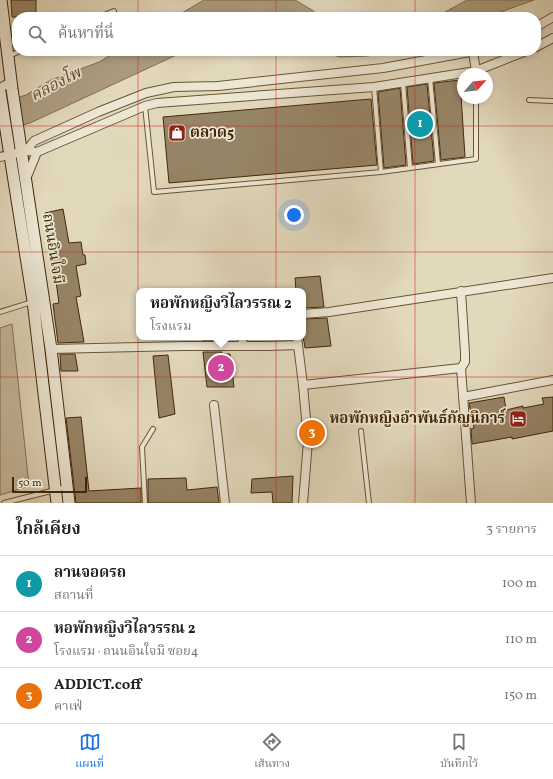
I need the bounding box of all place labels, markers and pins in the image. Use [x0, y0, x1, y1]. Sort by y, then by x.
pin: 1 [407, 109, 433, 139]
shop icon: ตลาด5 [167, 123, 187, 143]
place label: ตลาด5 [190, 123, 234, 144]
pin: 2 [208, 353, 234, 383]
place label: หอพักหญิงอำพันธ์กัญนิการ์ [330, 408, 507, 430]
hotel icon: หอพักหญิงอำพันธ์กัญนิการ์ [508, 409, 528, 429]
pin: 3 [299, 418, 325, 448]

